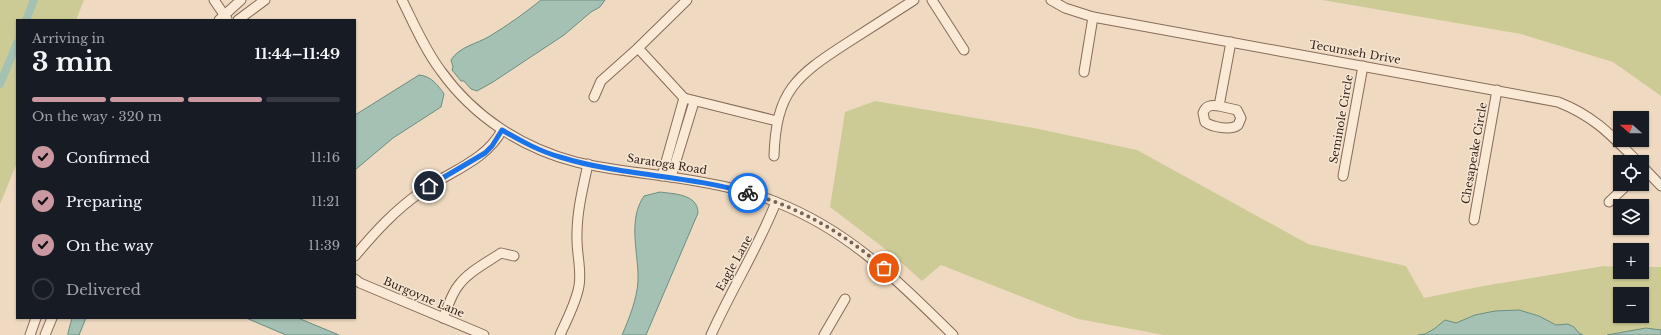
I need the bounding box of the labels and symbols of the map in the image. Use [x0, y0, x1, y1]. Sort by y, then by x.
street label: Tecumseh Drive [1308, 37, 1402, 67]
street label: Seminole Circle [1326, 73, 1356, 165]
street label: Chesapeake Circle [1458, 101, 1490, 205]
north arrow [1613, 111, 1649, 147]
street label: Saratoga Road [626, 151, 709, 177]
pin [412, 169, 446, 203]
courier [728, 173, 768, 213]
street label: Eagle Lane [713, 233, 755, 293]
pin [867, 251, 901, 285]
street label: Burgoyne Lane [381, 274, 467, 320]

